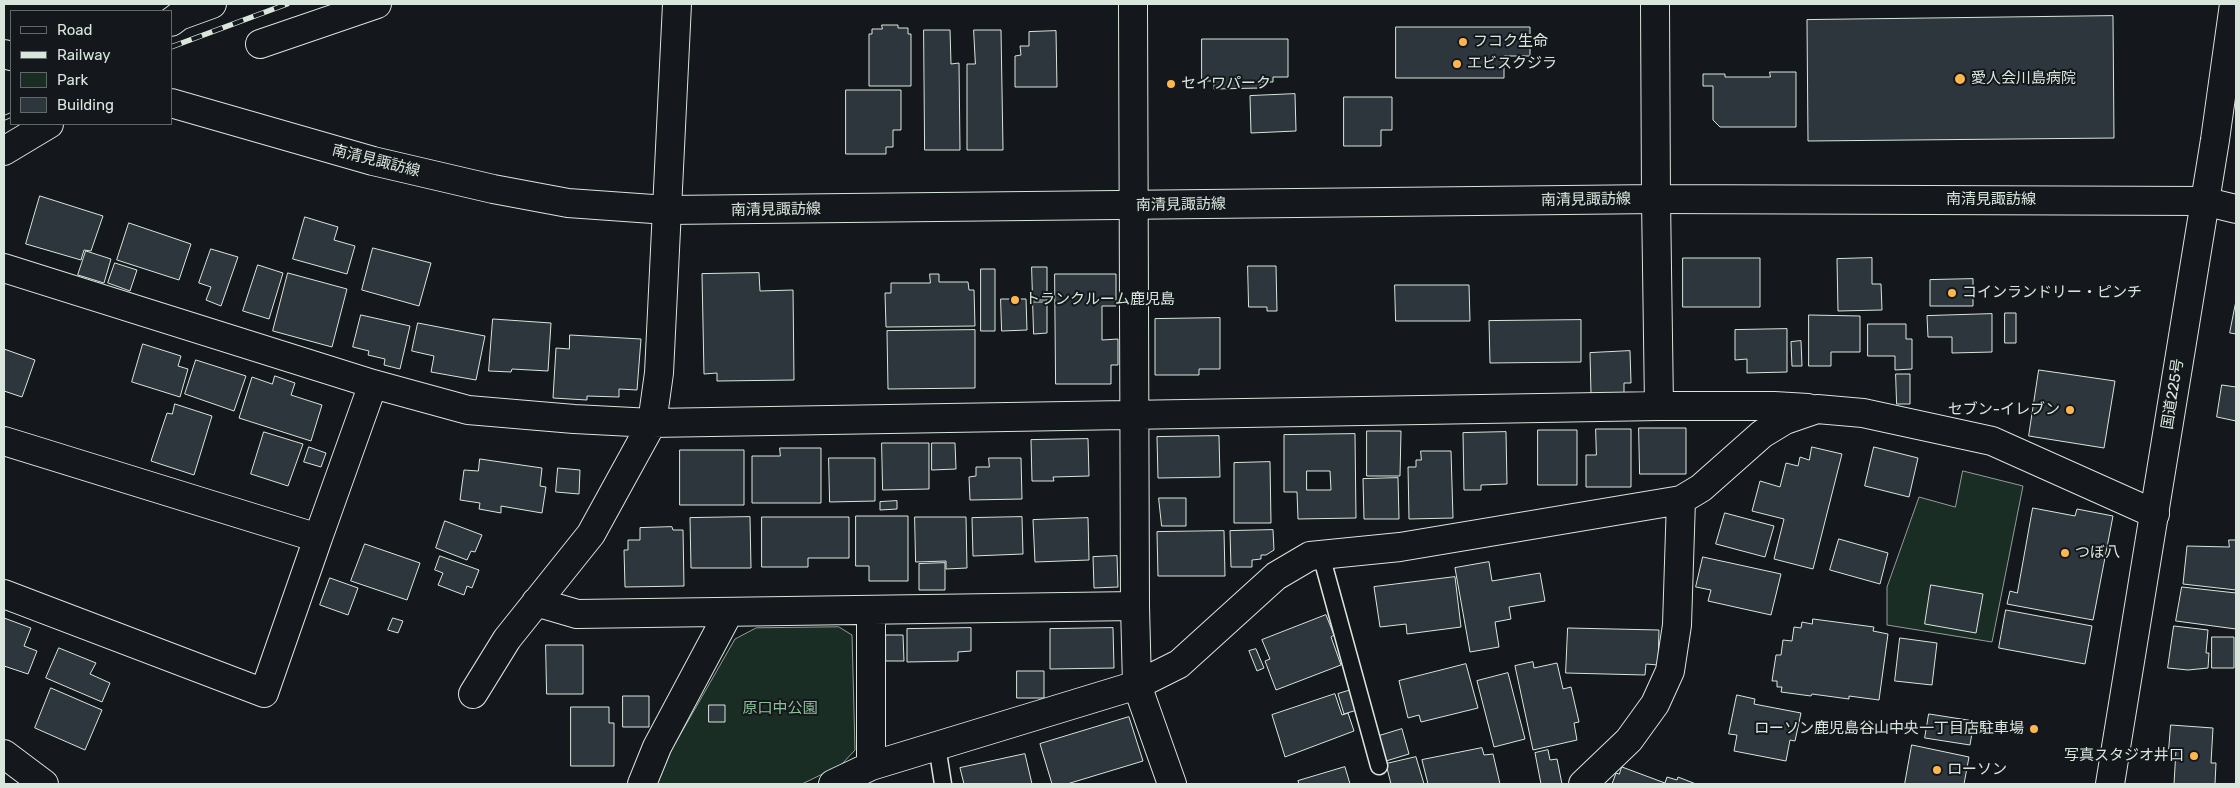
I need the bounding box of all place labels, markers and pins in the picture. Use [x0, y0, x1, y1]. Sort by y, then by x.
place label: フコク生命 [1473, 33, 1548, 51]
marker: フコク生命 [1457, 36, 1469, 48]
place label: エビスクジラ [1467, 55, 1557, 73]
marker: エビスクジラ [1451, 58, 1463, 70]
place label: 愛人会川島病院 [1971, 70, 2076, 88]
marker: 愛人会川島病院 [1953, 72, 1967, 86]
place label: セイワパーク [1181, 75, 1271, 93]
marker: セイワパーク [1165, 78, 1177, 90]
place label: コインランドリー・ピンチ [1962, 284, 2142, 302]
marker: コインランドリー・ピンチ [1946, 287, 1958, 299]
place label: トランクルーム鹿児島 [1025, 291, 1175, 309]
marker: トランクルーム鹿児島 [1009, 294, 1021, 306]
place label: セブン-イレブン [1948, 401, 2060, 419]
marker: セブン-イレブン [2064, 404, 2076, 416]
place label: つぼ八 [2075, 544, 2120, 562]
marker: つぼ八 [2059, 547, 2071, 559]
place label: ローソン鹿児島谷山中央一丁目店駐車場 [1754, 720, 2024, 738]
marker: ローソン鹿児島谷山中央一丁目店駐車場 [2028, 723, 2040, 735]
place label: 写真スタジオ井口 [2064, 747, 2184, 765]
marker: 写真スタジオ井口 [2188, 750, 2200, 762]
place label: ローソン [1947, 761, 2007, 779]
marker: ローソン [1931, 764, 1943, 776]

